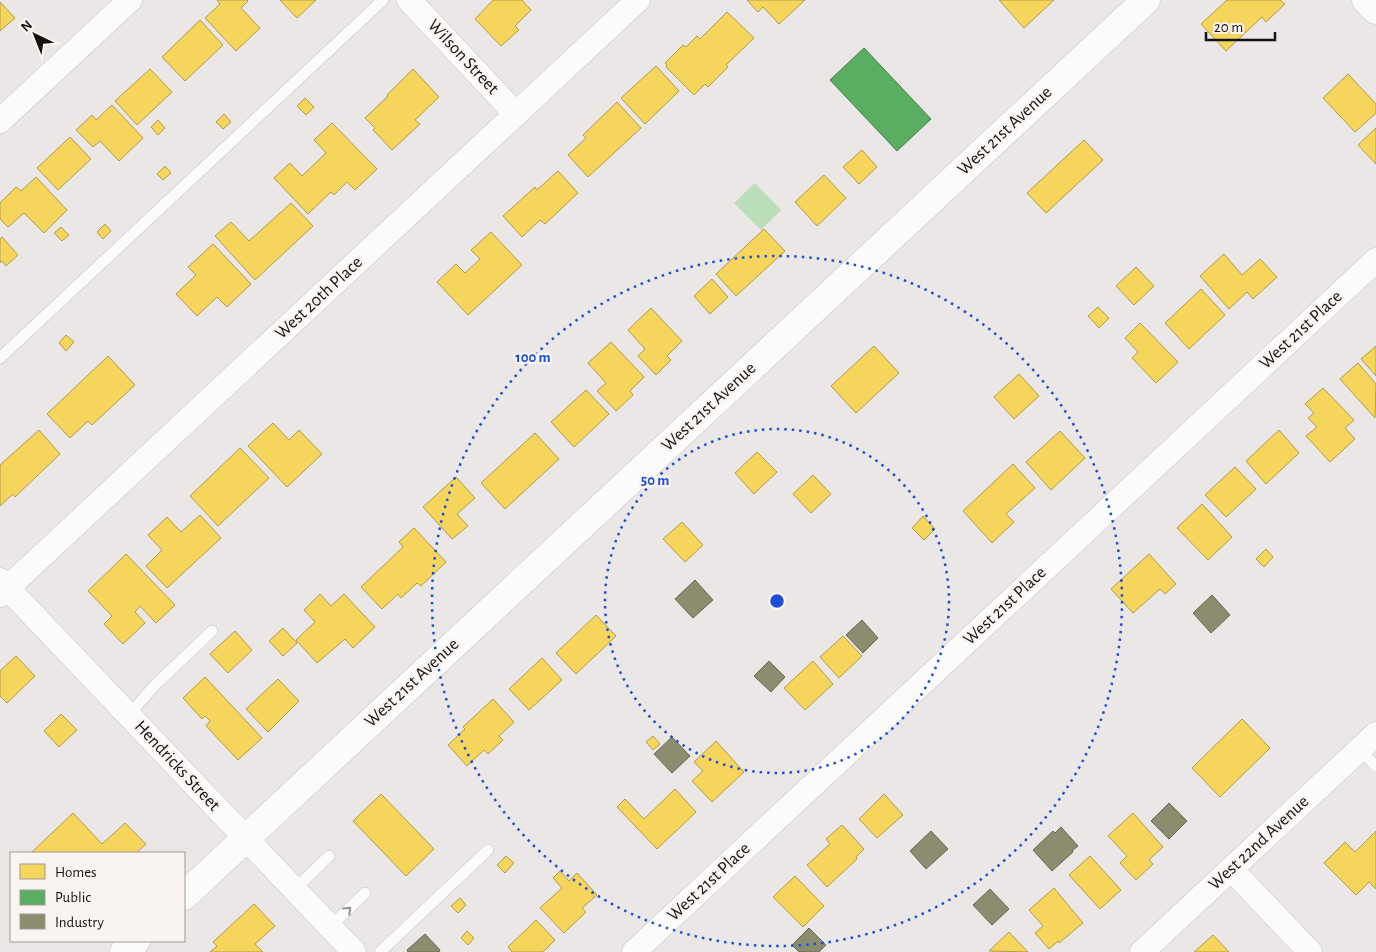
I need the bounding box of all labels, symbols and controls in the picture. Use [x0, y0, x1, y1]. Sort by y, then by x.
north arrow [10, 10, 60, 60]
scale bar [1206, 10, 1275, 42]
street label: Wilson Street [424, 16, 502, 98]
text: N [18, 18, 35, 35]
text: 20 m [1214, 20, 1243, 35]
street label: West 21st Avenue [955, 83, 1055, 179]
street label: West 20th Place [272, 253, 366, 343]
street label: West 21st Place [1256, 287, 1346, 373]
text: 100 m [515, 350, 551, 365]
street label: West 21st Avenue [659, 359, 759, 455]
text: 50 m [641, 473, 669, 488]
street label: West 21st Place [960, 563, 1050, 649]
centre of rings [768, 592, 786, 610]
street label: West 21st Avenue [362, 635, 462, 731]
street label: Hendricks Street [131, 717, 223, 815]
street label: West 22nd Avenue [1206, 792, 1312, 894]
street label: West 21st Place [664, 839, 754, 925]
legend [10, 852, 185, 942]
text: Homes [55, 865, 97, 880]
text: Public [55, 890, 91, 905]
one-way arrow [342, 907, 351, 916]
text: Industry [55, 915, 104, 930]

